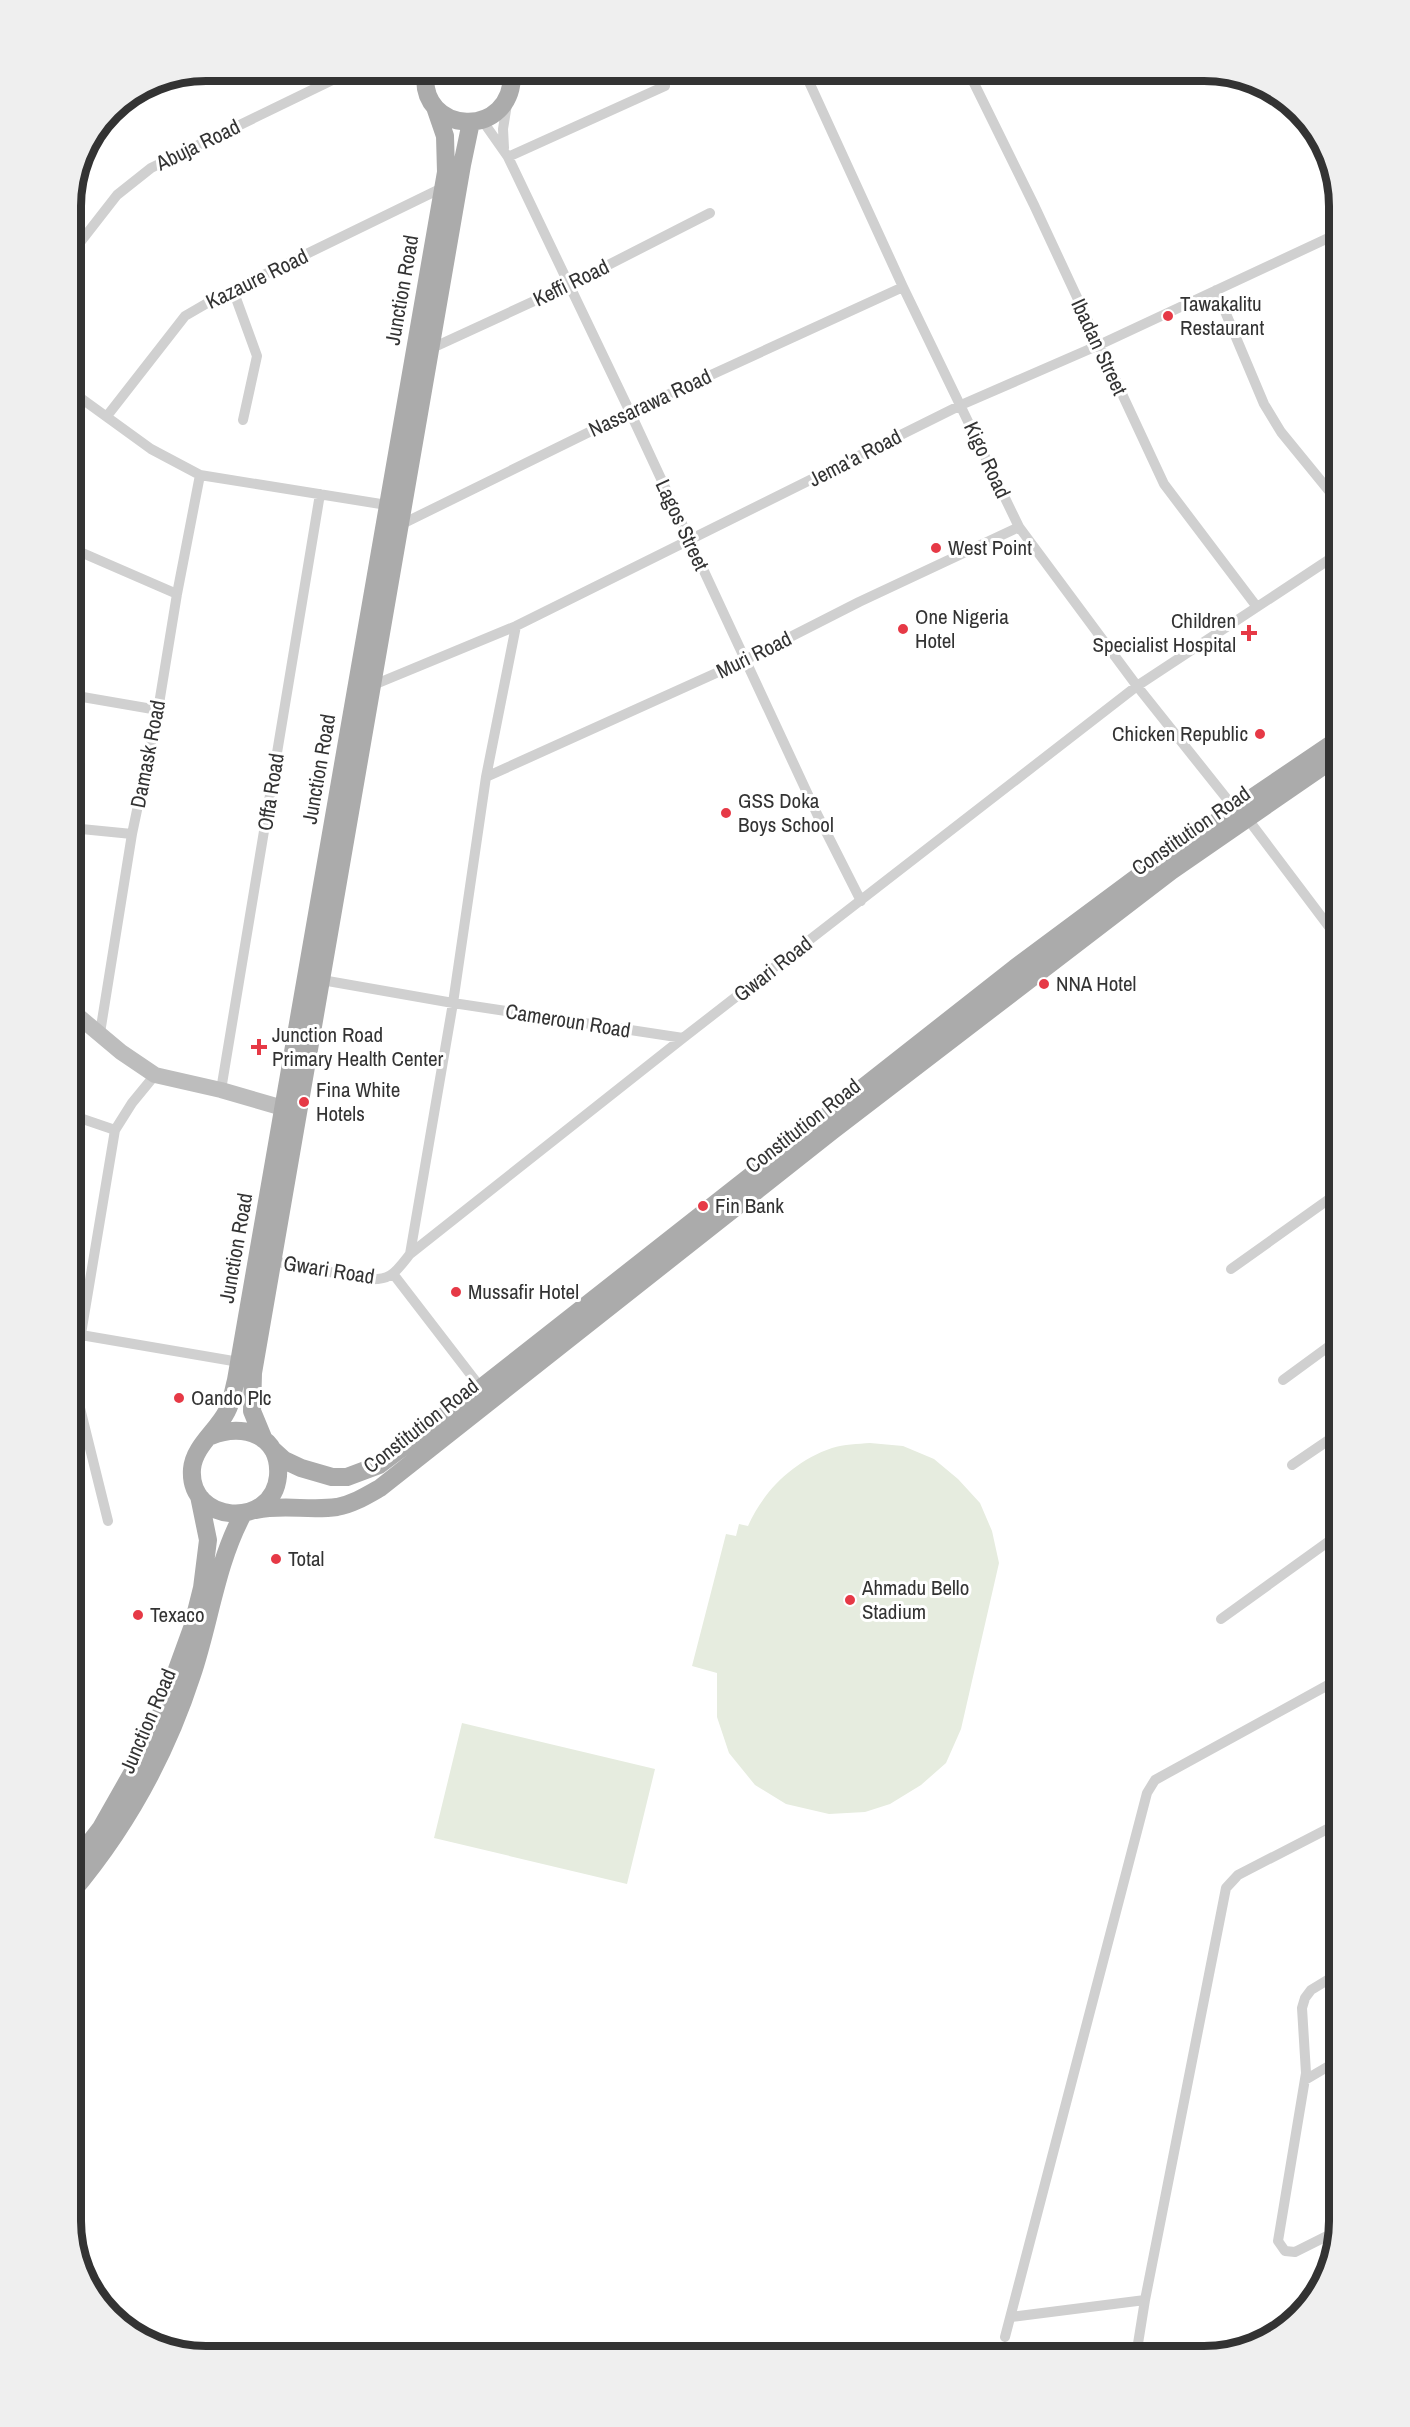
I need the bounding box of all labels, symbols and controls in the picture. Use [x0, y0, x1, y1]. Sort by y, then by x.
street label: Abuja Road [150, 112, 245, 178]
street label: Junction Road [378, 233, 425, 347]
street label: Kazaure Road [201, 241, 313, 316]
street label: Keffi Road [528, 252, 614, 313]
place label: Tawakalitu Restaurant [1180, 289, 1264, 342]
street label: Ibadan Street [1064, 294, 1135, 400]
marker: Tawakalitu Restaurant [1161, 309, 1175, 323]
street label: Nassarawa Road [584, 361, 716, 444]
street label: Kigo Road [957, 417, 1018, 503]
street label: Jema'a Road [803, 422, 906, 493]
street label: Lagos Street [649, 474, 716, 575]
place label: West Point [948, 533, 1032, 562]
marker: West Point [929, 541, 943, 555]
place label: One Nigeria Hotel [915, 602, 1009, 655]
place label: Children Specialist Hospital [1092, 606, 1236, 659]
marker: One Nigeria Hotel [896, 622, 910, 636]
street label: Muri Road [711, 624, 796, 685]
marker: Children Specialist Hospital [1240, 624, 1258, 642]
street label: Damask Road [123, 698, 172, 810]
street label: Junction Road [295, 712, 342, 826]
place label: Chicken Republic [1112, 719, 1248, 748]
marker: Chicken Republic [1253, 727, 1267, 741]
street label: Offa Road [250, 751, 291, 833]
street label: Constitution Road [1126, 779, 1256, 882]
place label: GSS Doka Boys School [738, 786, 834, 839]
marker: GSS Doka Boys School [719, 806, 733, 820]
street label: Gwari Road [728, 929, 818, 1008]
place label: NNA Hotel [1056, 969, 1136, 998]
marker: NNA Hotel [1037, 977, 1051, 991]
street label: Cameroun Road [503, 996, 633, 1045]
place label: Junction Road Primary Health Center [272, 1020, 444, 1073]
marker: Junction Road Primary Health Center [250, 1038, 268, 1056]
street label: Constitution Road [739, 1071, 866, 1180]
place label: Fina White Hotels [316, 1075, 400, 1128]
marker: Fina White Hotels [297, 1095, 311, 1109]
street label: Junction Road [212, 1191, 259, 1305]
place label: Fin Bank [715, 1191, 784, 1220]
marker: Fin Bank [696, 1199, 710, 1213]
street label: Gwari Road [281, 1248, 377, 1291]
place label: Mussafir Hotel [468, 1277, 579, 1306]
marker: Mussafir Hotel [449, 1285, 463, 1299]
street label: Constitution Road [357, 1371, 484, 1480]
place label: Oando Plc [191, 1383, 271, 1412]
marker: Oando Plc [172, 1391, 186, 1405]
place label: Total [288, 1544, 324, 1573]
marker: Total [269, 1552, 283, 1566]
place label: Ahmadu Bello Stadium [861, 1573, 969, 1626]
marker: Ahmadu Bello Stadium [843, 1593, 857, 1607]
place label: Texaco [150, 1600, 205, 1629]
marker: Texaco [131, 1608, 145, 1622]
street label: Junction Road [112, 1664, 183, 1778]

